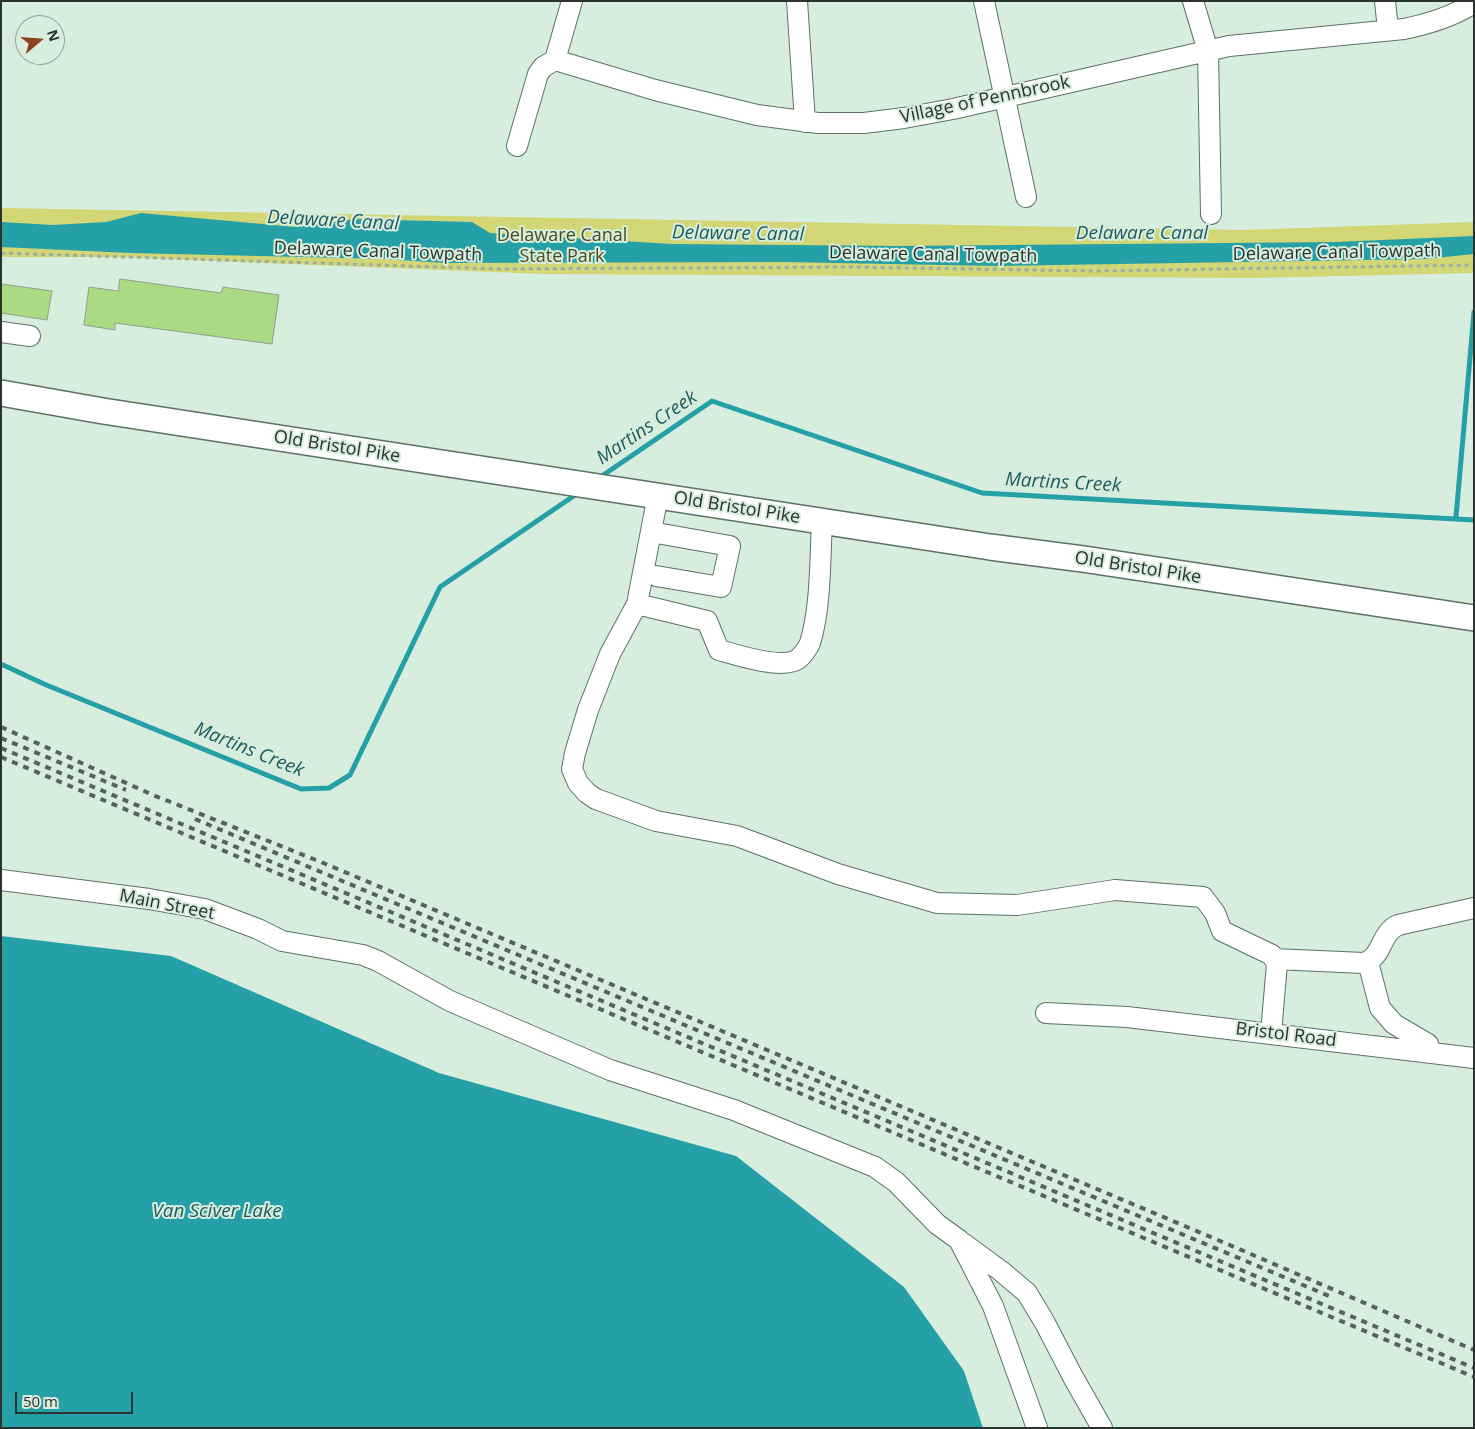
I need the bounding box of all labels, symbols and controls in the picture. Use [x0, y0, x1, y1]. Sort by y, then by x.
north arrow [15, 15, 65, 65]
text: N [43, 27, 65, 44]
street label: Village of Pennbrook [898, 71, 1072, 129]
water label: Delaware Canal [266, 206, 400, 236]
water label: Delaware Canal [672, 221, 804, 247]
water label: Delaware Canal [1076, 223, 1208, 245]
park label: Delaware Canal State Park [497, 225, 627, 268]
street label: Delaware Canal Towpath [273, 238, 483, 266]
street label: Delaware Canal Towpath [1233, 240, 1441, 266]
street label: Delaware Canal Towpath [829, 242, 1037, 268]
water label: Martins Creek [592, 386, 702, 470]
street label: Old Bristol Pike [272, 426, 402, 468]
water label: Martins Creek [1004, 469, 1122, 497]
street label: Old Bristol Pike [672, 487, 802, 529]
street label: Old Bristol Pike [1073, 547, 1203, 589]
water label: Martins Creek [191, 718, 307, 782]
street label: Main Street [117, 885, 217, 925]
street label: Bristol Road [1234, 1018, 1338, 1052]
water label: Van Sciver Lake [152, 1201, 282, 1223]
scale bar [18, 1382, 135, 1414]
text: 50 m [23, 1391, 58, 1411]

